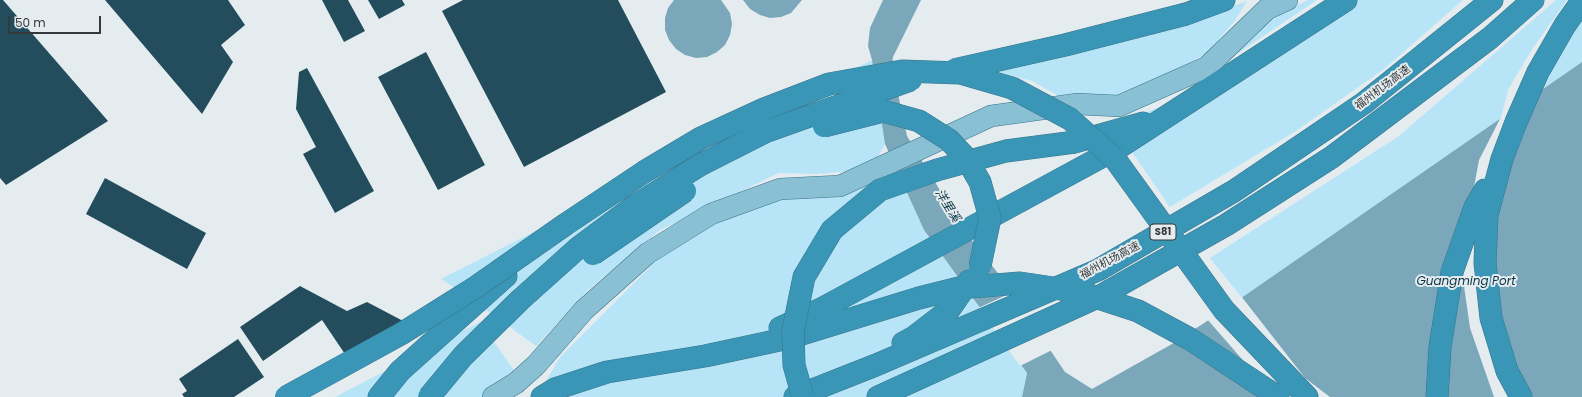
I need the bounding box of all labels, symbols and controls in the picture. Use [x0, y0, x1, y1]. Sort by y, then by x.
scale bar [10, 8, 103, 34]
text: 50 m [15, 14, 46, 31]
street label: 福州机场高速 [1353, 63, 1413, 113]
water label: 洋里溪 [931, 187, 963, 225]
road number: S81 [1150, 224, 1176, 240]
street label: 福州机场高速 [1078, 240, 1142, 282]
water label: Guangming Port [1416, 275, 1516, 289]

